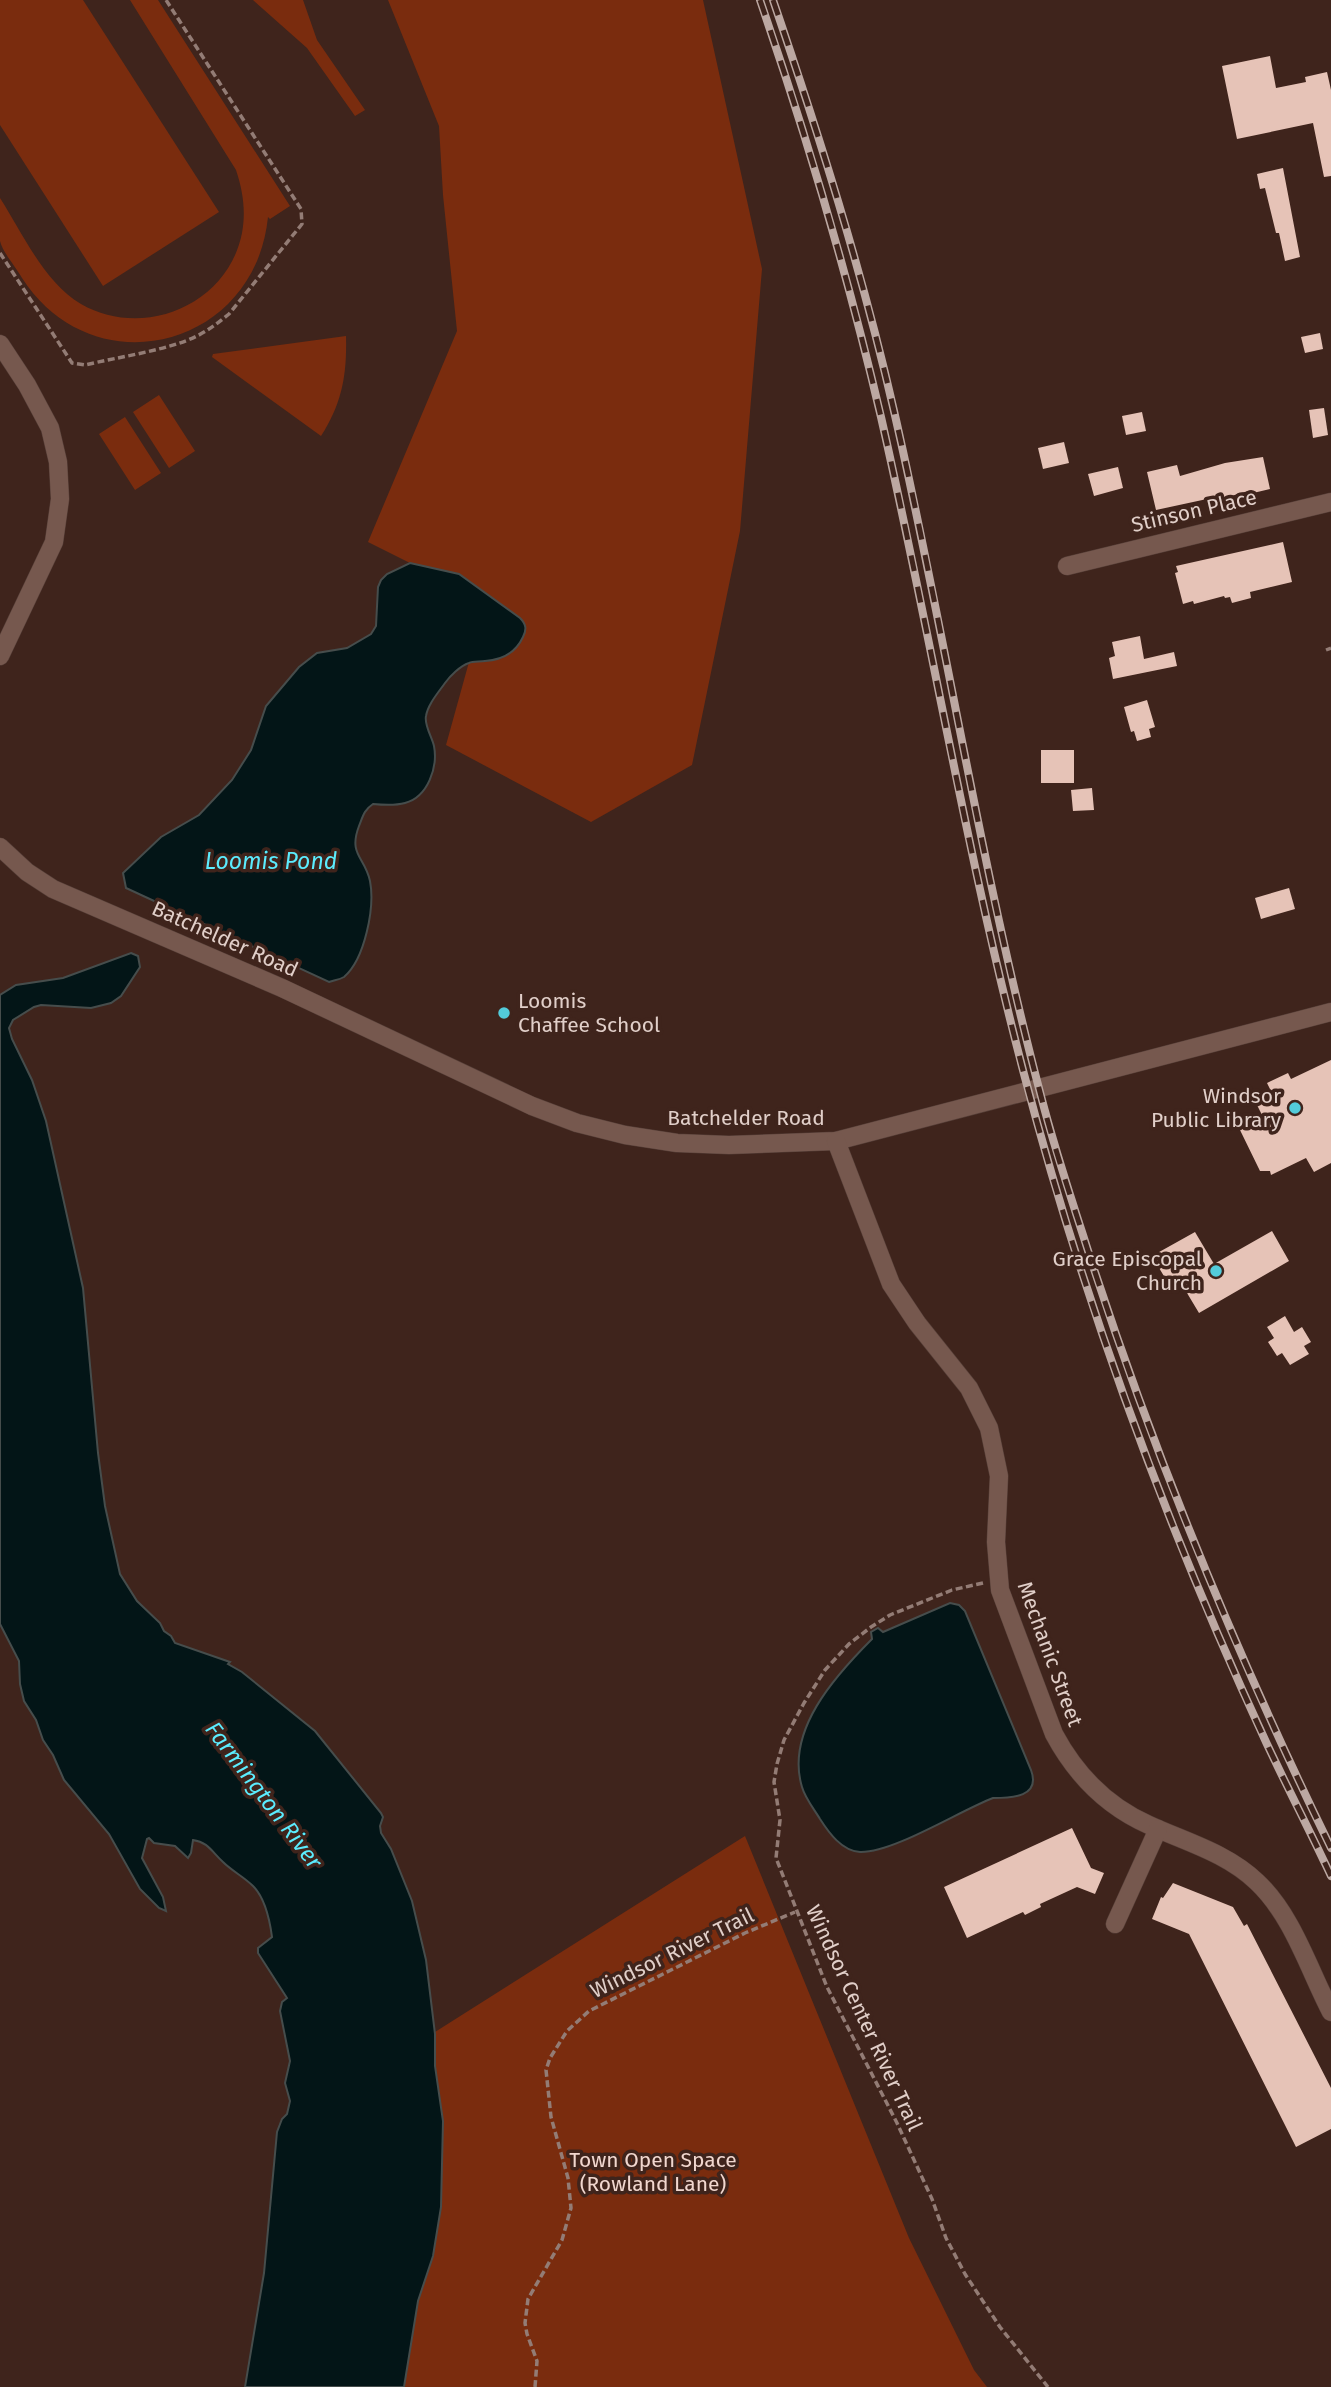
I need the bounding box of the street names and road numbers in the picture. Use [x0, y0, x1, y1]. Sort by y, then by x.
street label: Stinson Place [1129, 484, 1259, 538]
street label: Batchelder Road [148, 895, 302, 983]
street label: Batchelder Road [667, 1105, 825, 1131]
street label: Mechanic Street [1012, 1578, 1088, 1730]
street label: Windsor Center River Trail [800, 1901, 928, 2135]
street label: Windsor River Trail [586, 1902, 758, 2004]

